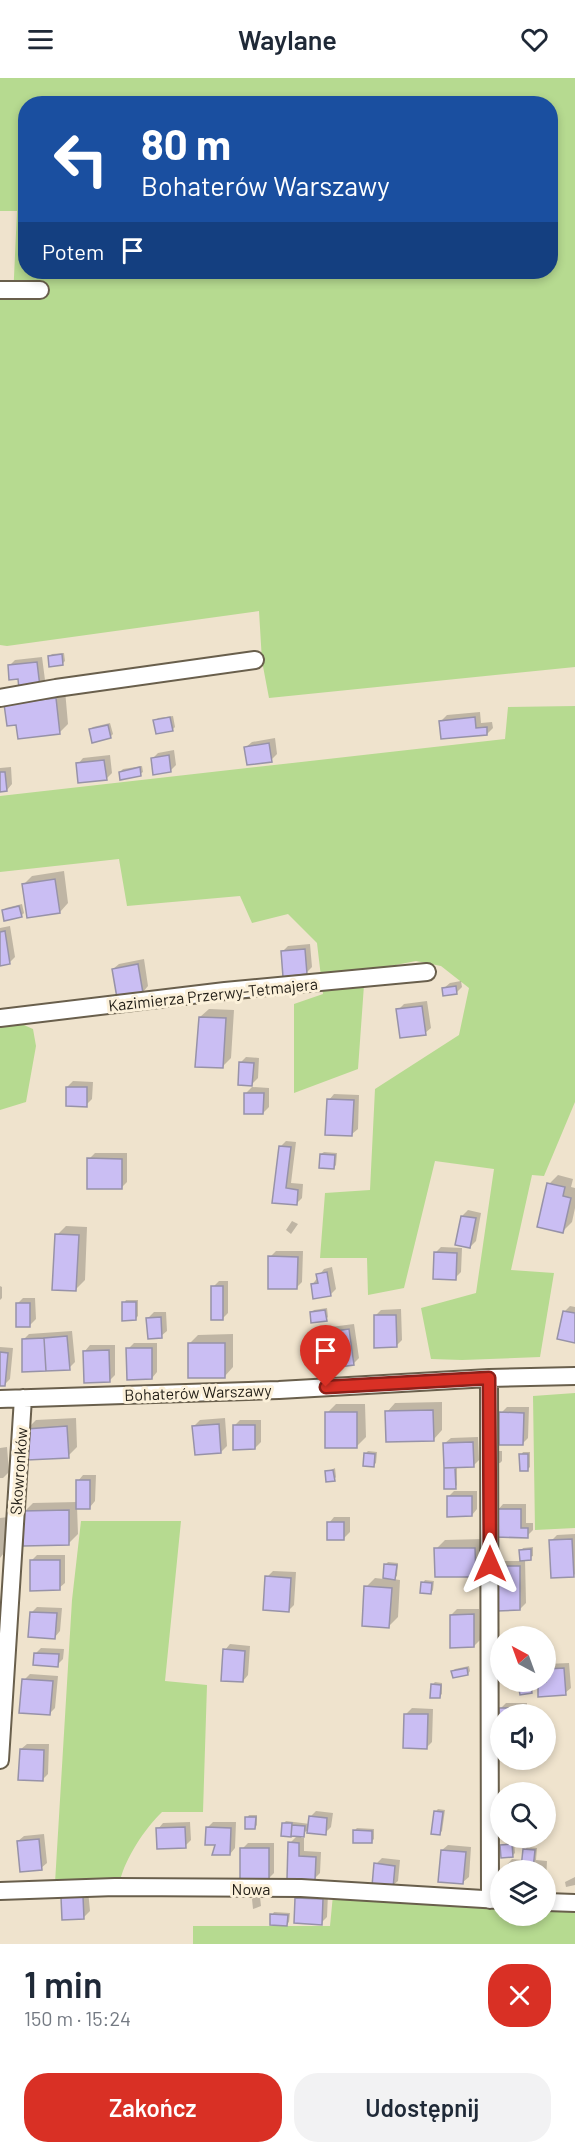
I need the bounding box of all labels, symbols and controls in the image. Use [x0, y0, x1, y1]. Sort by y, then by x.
icon: menu [24, 23, 57, 56]
text: Waylane [238, 23, 337, 55]
icon: heart [518, 23, 551, 56]
text: 80 m [141, 118, 231, 168]
icon: left [42, 120, 120, 198]
text: Bohaterów Warszawy [141, 169, 390, 201]
icon: arrive [116, 234, 149, 267]
text: Potem [42, 238, 104, 264]
street label: Kazimierza Przerwy-Tetmajera [107, 974, 319, 1014]
pin [300, 1325, 351, 1387]
icon: arrive [309, 1334, 342, 1367]
street label: Bohaterów Warszawy [124, 1380, 273, 1404]
street label: Skowronków [5, 1426, 31, 1515]
position arrow [458, 1532, 522, 1596]
north arrow [490, 1626, 556, 1692]
map controls [490, 1626, 556, 1926]
button: sound [490, 1704, 556, 1770]
button: search [490, 1782, 556, 1848]
button: layers [490, 1860, 556, 1926]
street label: Nowa [232, 1879, 270, 1898]
text: 1 min [24, 1962, 103, 2005]
button: close [488, 1964, 551, 2027]
text: 150 m · 15:24 [24, 2006, 131, 2030]
button: Zakończ [24, 2073, 282, 2142]
button: Udostępnij [294, 2073, 551, 2142]

